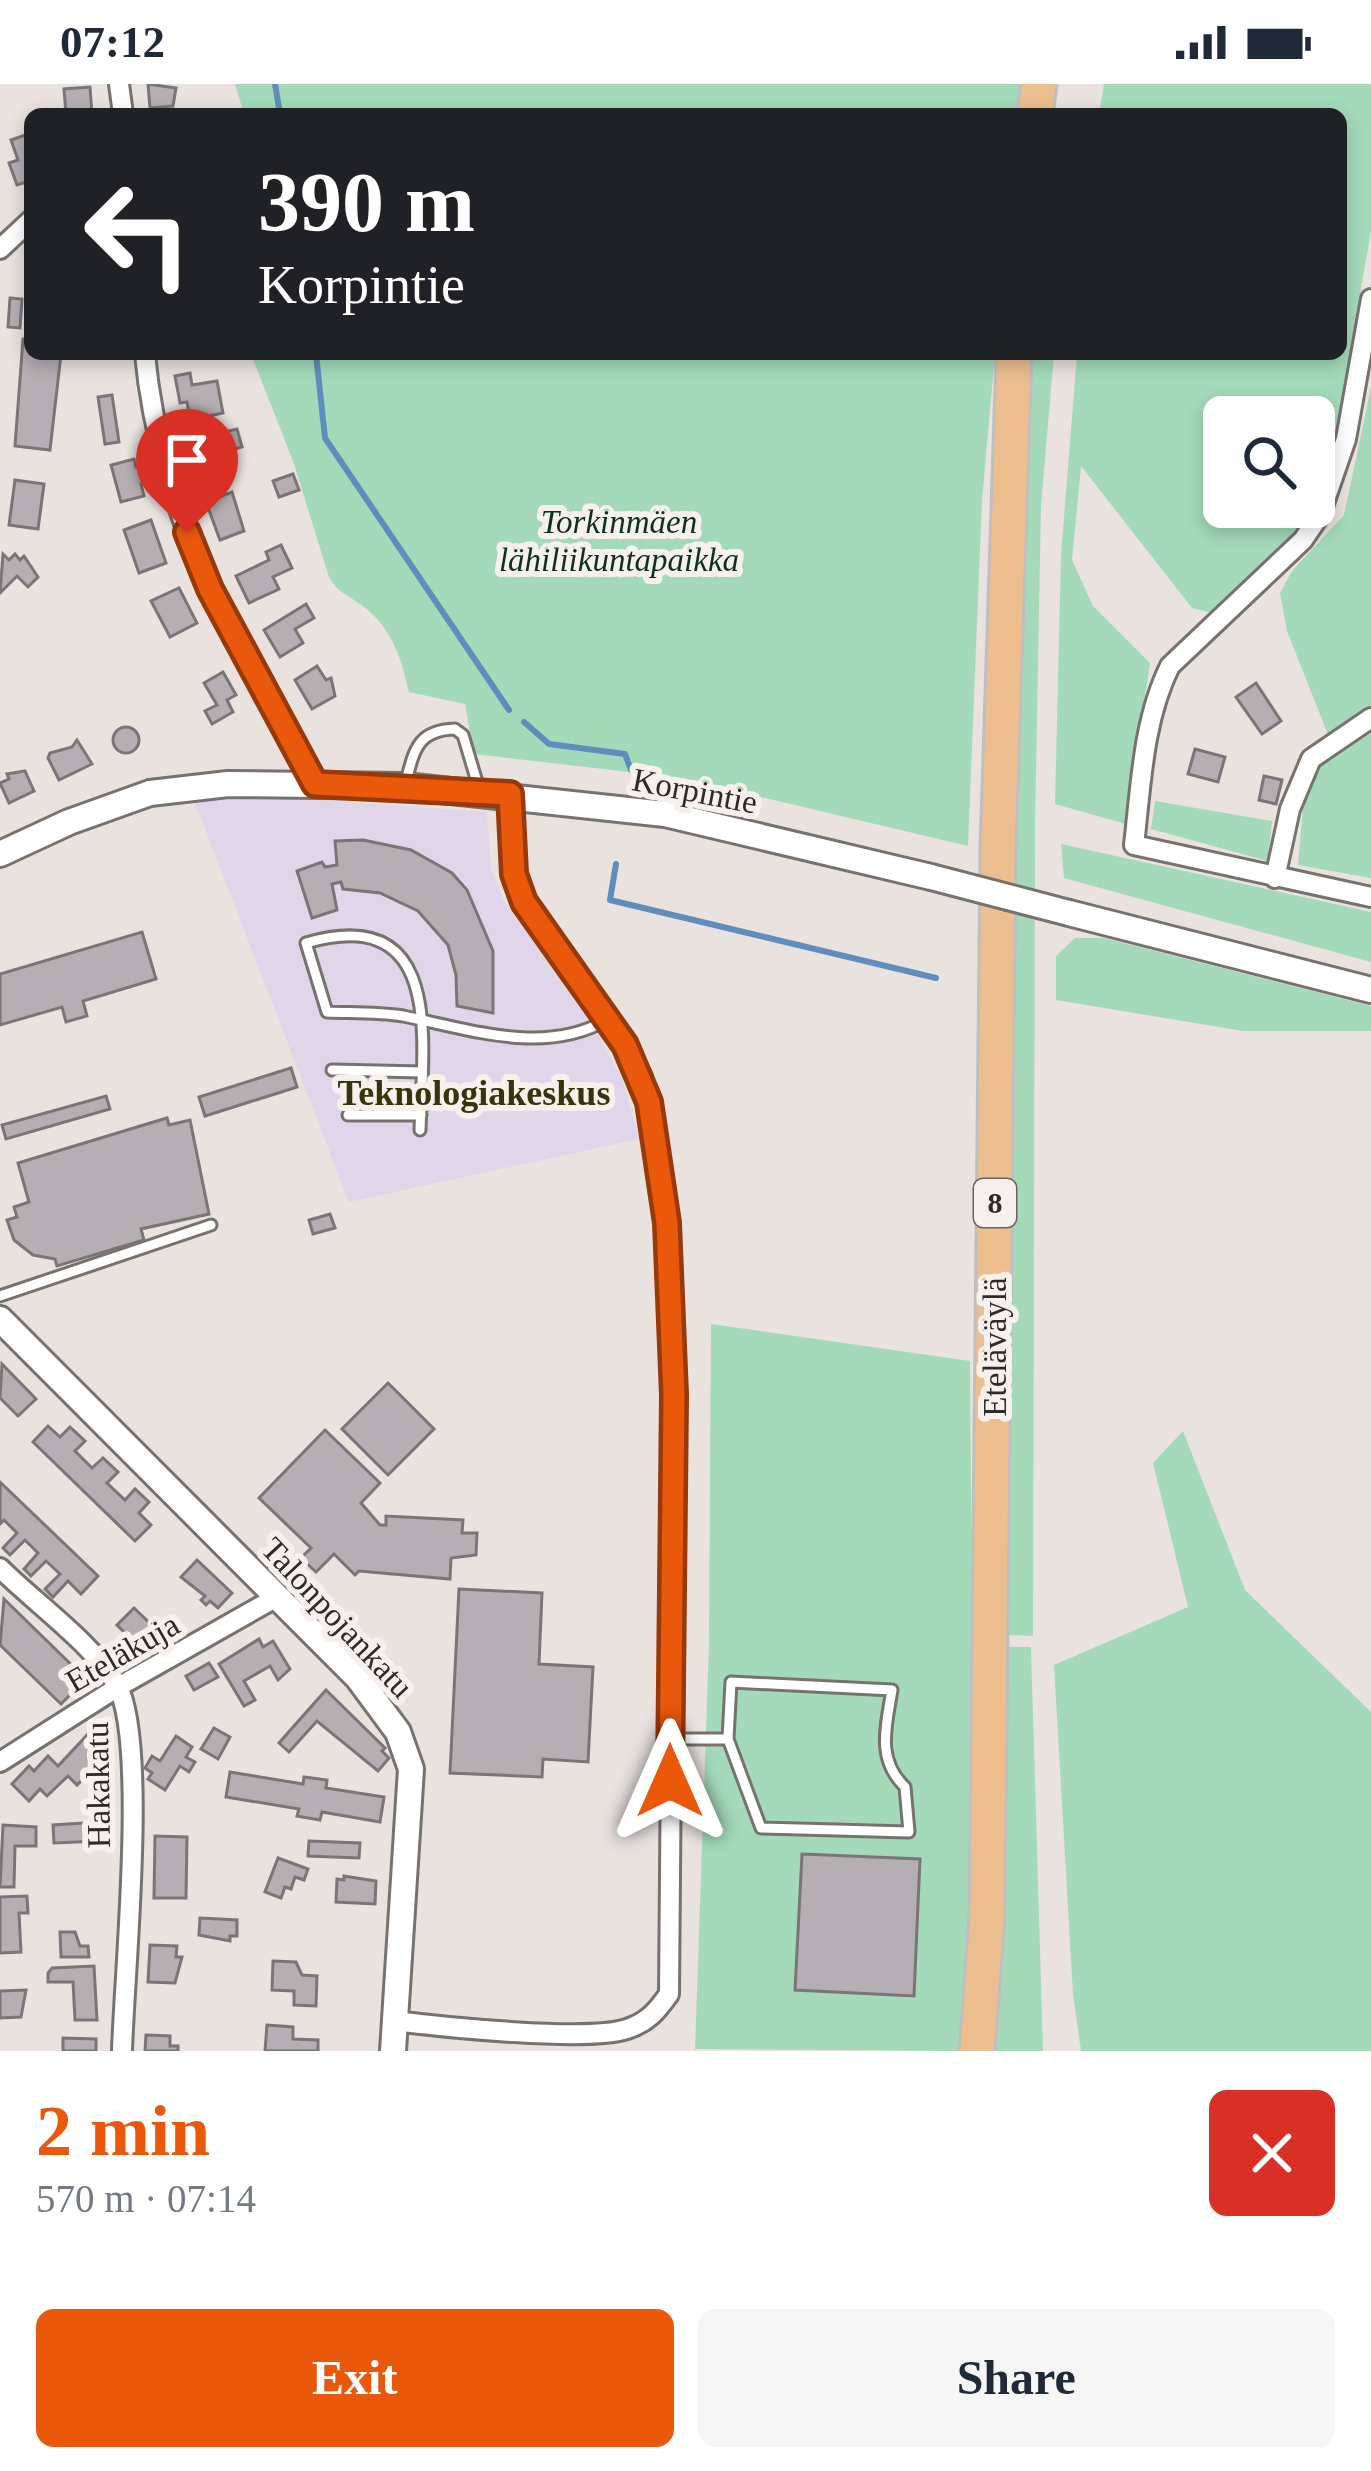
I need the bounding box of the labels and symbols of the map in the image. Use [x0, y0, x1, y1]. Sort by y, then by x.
pin [136, 409, 238, 532]
park label: Torkinmäen lähiliikuntapaikka [499, 504, 739, 578]
street label: Korpintie [629, 761, 760, 821]
district label: Teknologiakeskus [338, 1073, 610, 1113]
road number: 8 [974, 1179, 1016, 1227]
street label: Eteläväylä [977, 1277, 1013, 1417]
street label: Talonpojankatu [254, 1531, 420, 1705]
street label: Eteläkuja [60, 1606, 186, 1700]
position arrow [607, 1718, 733, 1844]
street label: Hakakatu [79, 1721, 117, 1849]

